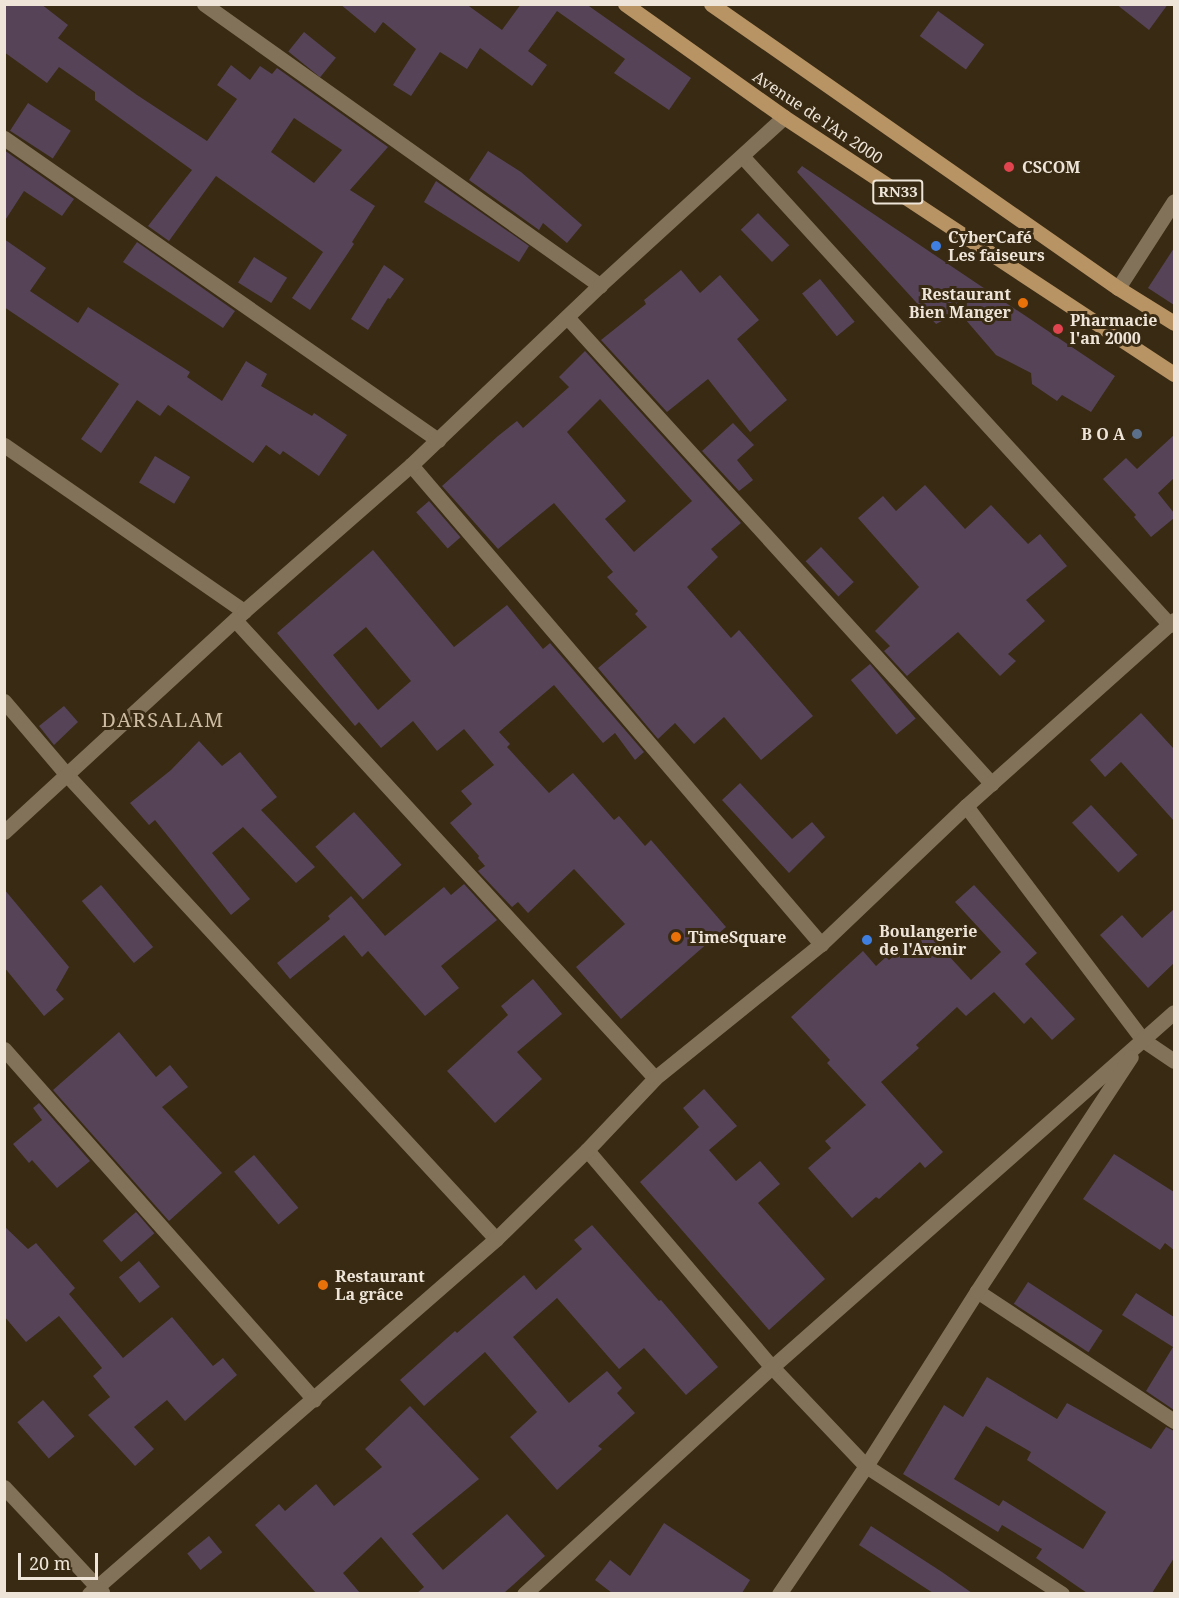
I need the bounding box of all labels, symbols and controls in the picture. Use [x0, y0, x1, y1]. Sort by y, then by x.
street label: Avenue de l'An 2000 [749, 66, 887, 168]
place label: CSCOM [1022, 157, 1080, 177]
marker: CSCOM [1000, 158, 1018, 176]
road number: RN33 [871, 180, 925, 204]
place label: CyberCafé Les faiseurs [948, 227, 1045, 265]
marker: CyberCafé Les faiseurs [929, 239, 943, 253]
place label: Restaurant Bien Manger [909, 284, 1011, 322]
marker: Restaurant Bien Manger [1016, 296, 1030, 310]
place label: Pharmacie l'an 2000 [1070, 310, 1157, 348]
marker: Pharmacie l'an 2000 [1051, 322, 1065, 336]
place label: B O A [1081, 424, 1125, 444]
marker: B O A [1130, 427, 1144, 441]
district label: DARSALAM [101, 707, 225, 731]
place label: Boulangerie de l'Avenir [879, 921, 977, 959]
place label: TimeSquare [688, 927, 786, 947]
marker: TimeSquare [669, 930, 683, 944]
marker: Boulangerie de l'Avenir [860, 933, 874, 947]
place label: Restaurant La grâce [335, 1266, 425, 1304]
marker: Restaurant La grâce [316, 1278, 330, 1292]
scale bar [21, 1541, 100, 1579]
text: 20 m [29, 1551, 71, 1575]

